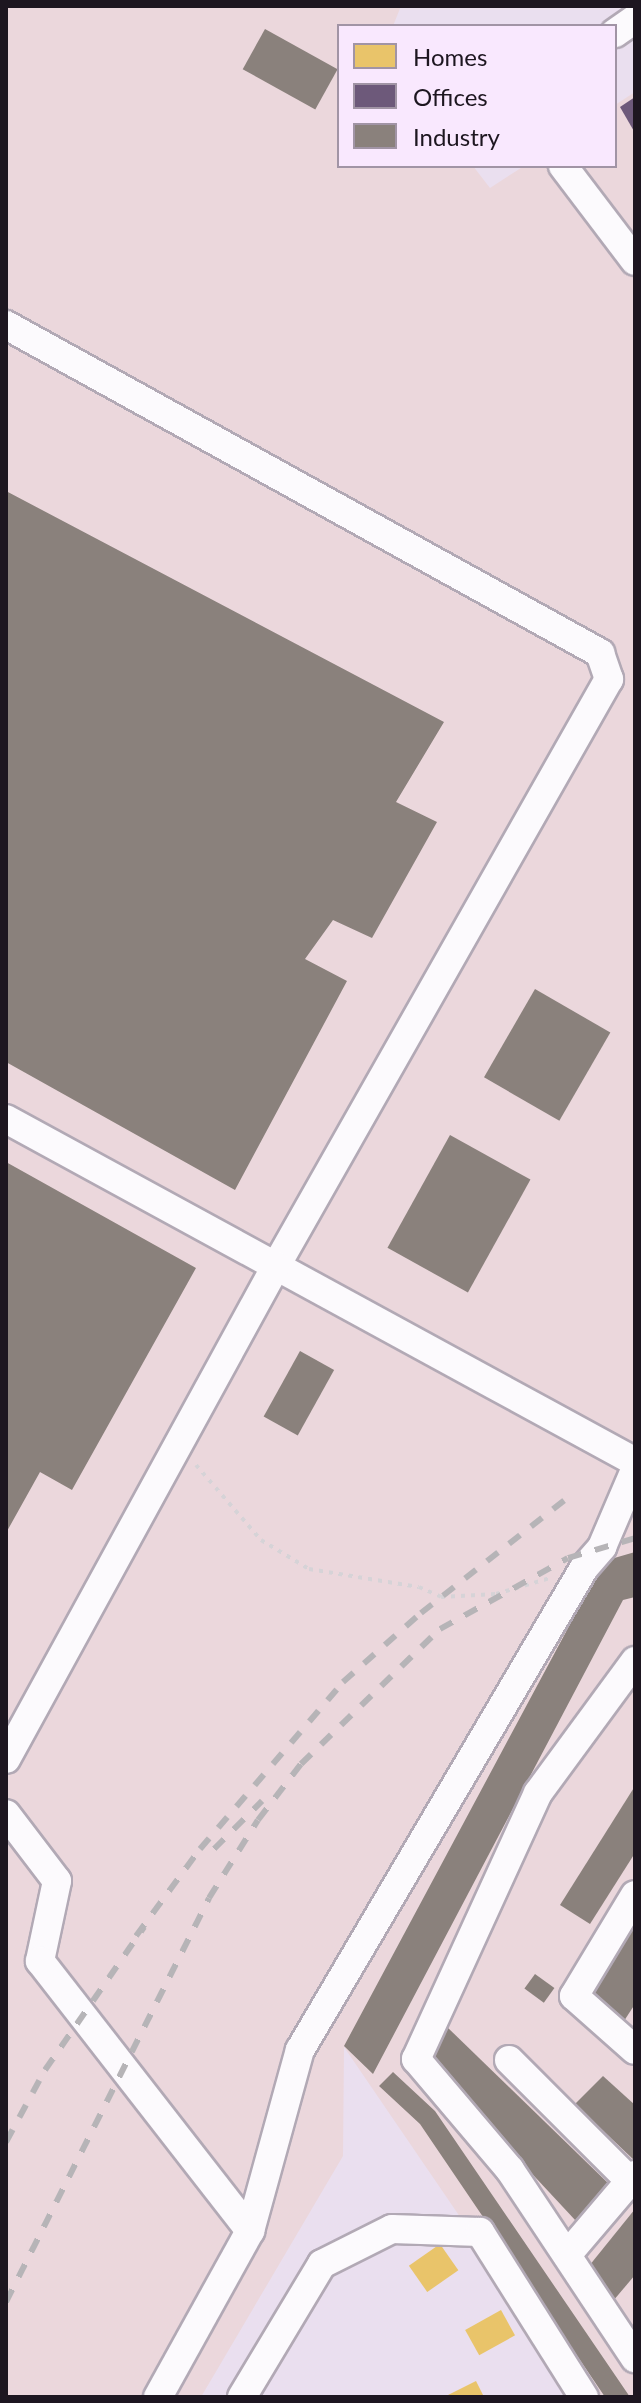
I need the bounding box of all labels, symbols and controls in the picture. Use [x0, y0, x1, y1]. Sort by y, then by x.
legend [337, 24, 617, 168]
text: Homes [413, 42, 487, 71]
text: Offices [413, 82, 488, 111]
text: Industry [413, 122, 500, 151]

